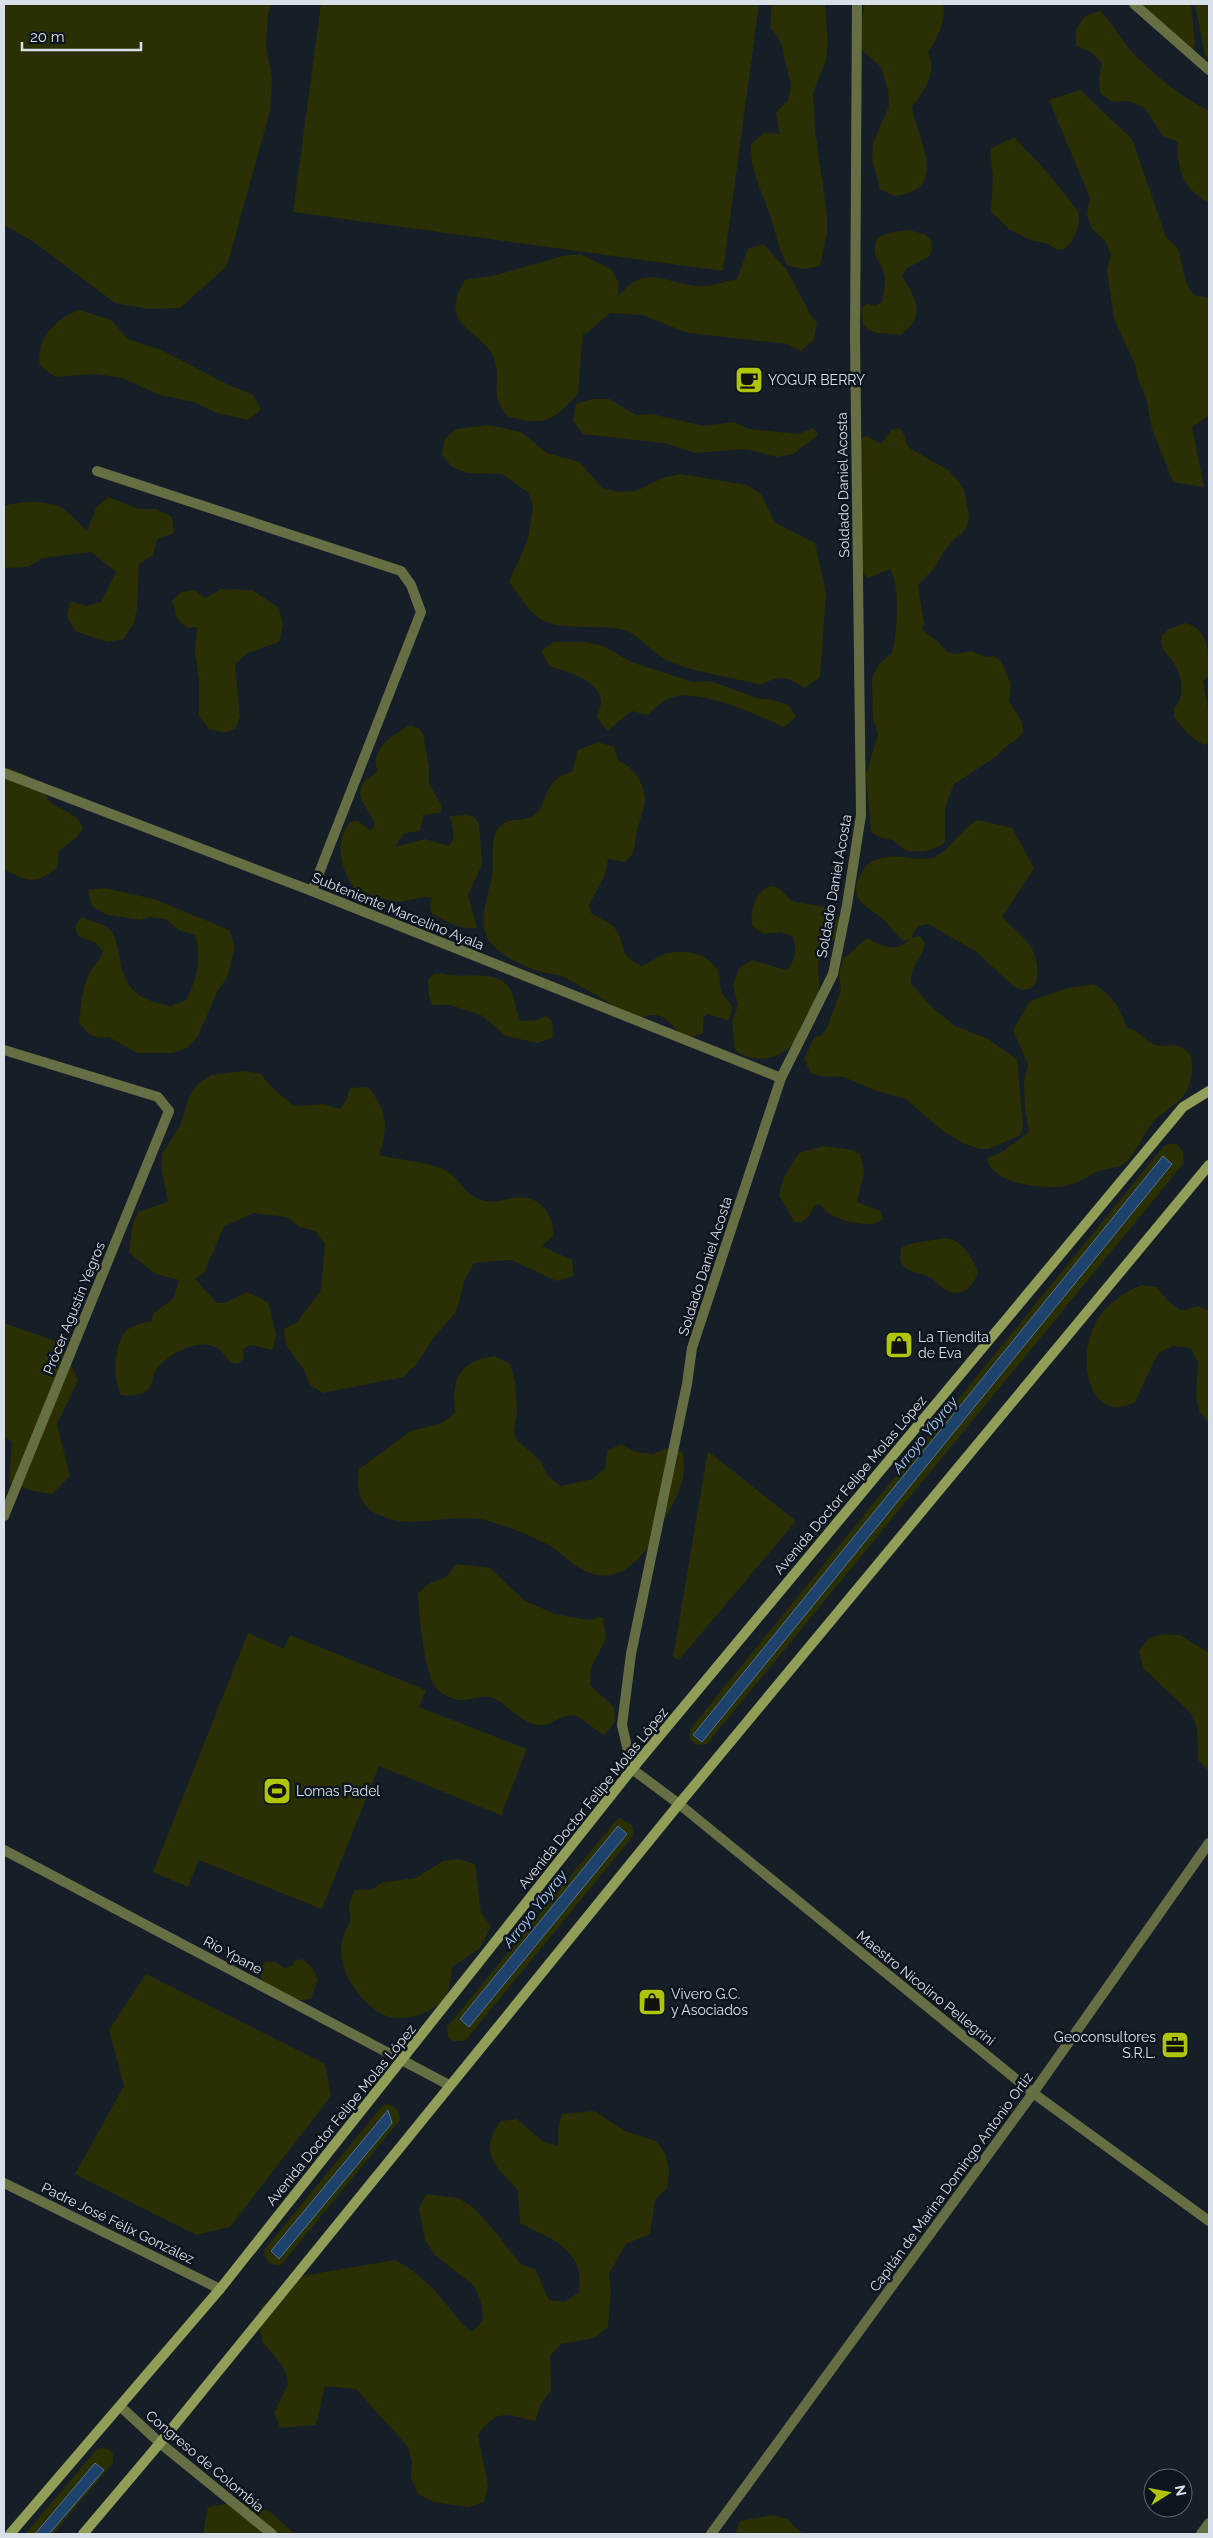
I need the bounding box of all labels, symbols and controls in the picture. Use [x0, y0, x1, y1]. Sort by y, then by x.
scale bar [22, 20, 141, 52]
text: 20 m [30, 28, 65, 46]
cafe icon: YOGUR BERRY [734, 365, 764, 395]
place label: YOGUR BERRY [768, 372, 865, 388]
street label: Soldado Daniel Acosta [834, 412, 852, 558]
street label: Soldado Daniel Acosta [813, 813, 855, 959]
street label: Subteniente Marcelino Ayala [310, 869, 486, 953]
street label: Soldado Daniel Acosta [675, 1194, 735, 1338]
street label: Prócer Agustín Yegros [40, 1239, 108, 1377]
place label: La Tiendita de Eva [918, 1329, 989, 1361]
shop icon: La Tiendita de Eva [884, 1330, 914, 1360]
street label: Avenida Doctor Felipe Molas López [771, 1392, 930, 1578]
water label: Arroyo Ybyray [888, 1393, 962, 1478]
street label: Avenida Doctor Felipe Molas López [515, 1704, 671, 1892]
sports icon: Lomas Padel [262, 1776, 292, 1806]
place label: Lomas Padel [296, 1783, 380, 1799]
water label: Arroyo Ybyray [499, 1866, 571, 1952]
street label: Maestro Nicolino Pellegrini [854, 1927, 998, 2049]
street label: Río Ypane [201, 1933, 265, 1977]
place label: Vivero G.C. y Asociados [671, 1986, 748, 2018]
shop icon: Vivero G.C. y Asociados [637, 1987, 667, 2017]
street label: Avenida Doctor Felipe Molas López [263, 2021, 419, 2209]
place label: Geoconsultores S.R.L. [1054, 2029, 1156, 2061]
office icon: Geoconsultores S.R.L. [1160, 2030, 1190, 2060]
street label: Capitán de Marina Domingo Antonio Ortiz [866, 2069, 1036, 2295]
street label: Padre José Félix González [39, 2179, 197, 2267]
street label: Congreso de Colombia [143, 2407, 267, 2515]
north arrow [1143, 2468, 1193, 2518]
text: N [1172, 2484, 1190, 2497]

